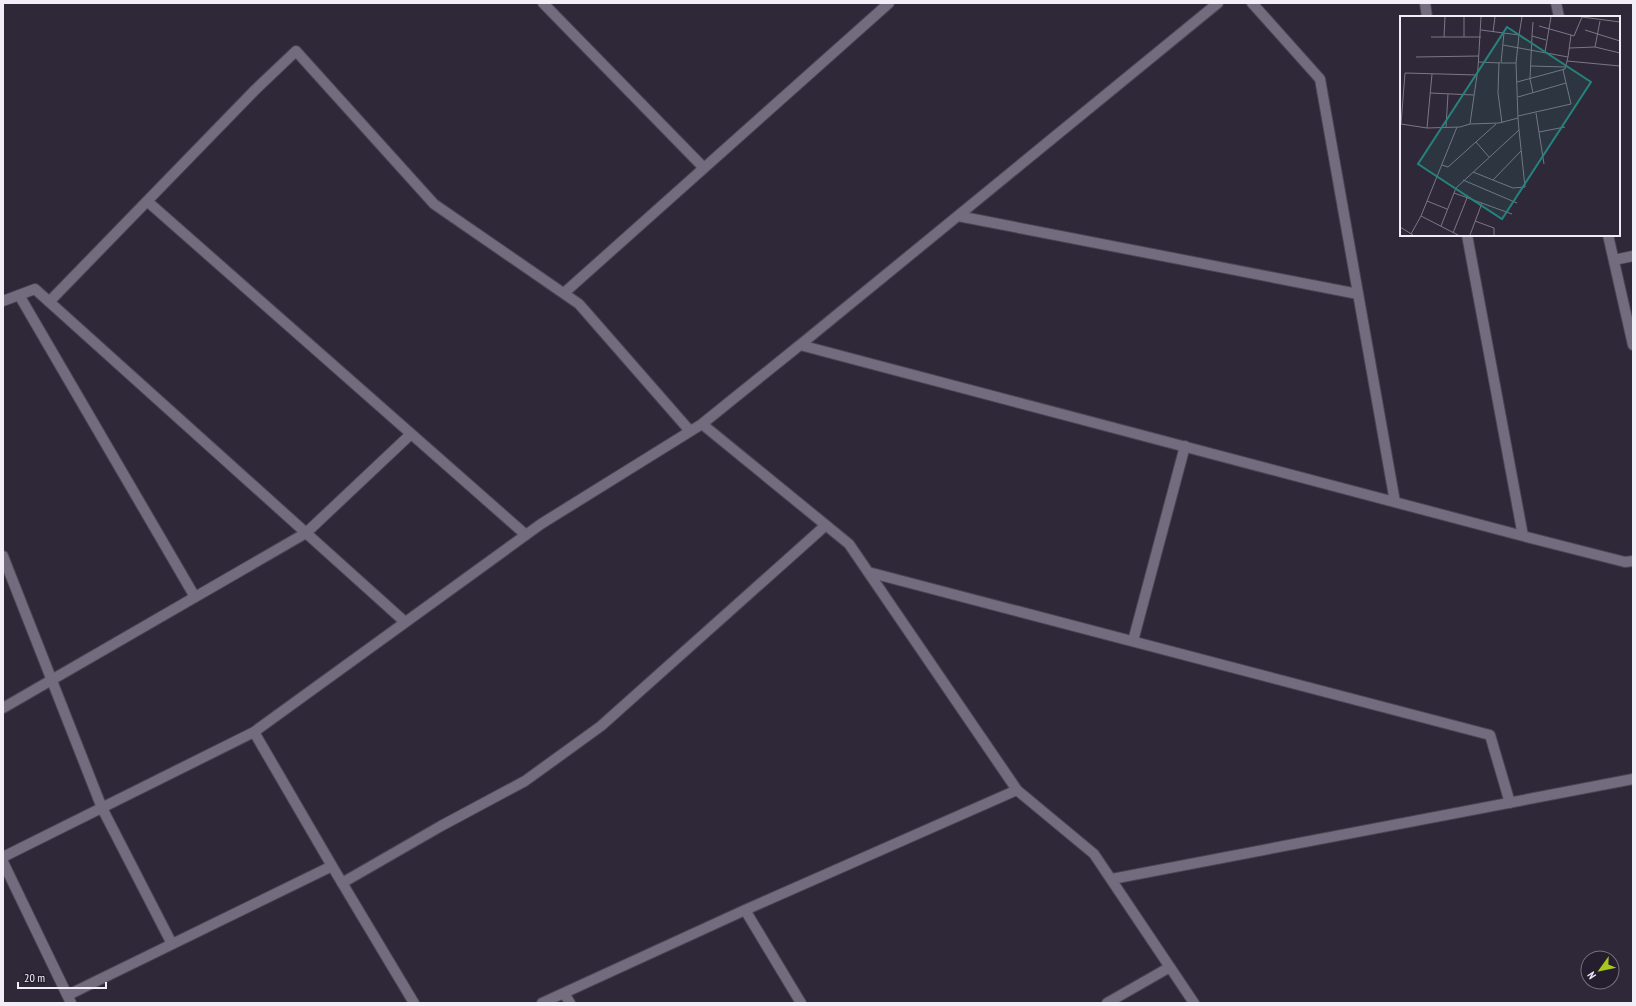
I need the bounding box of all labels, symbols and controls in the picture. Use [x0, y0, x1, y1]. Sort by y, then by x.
inset map [1400, 16, 1620, 236]
north arrow [1580, 950, 1620, 990]
scale bar [18, 964, 106, 990]
text: N [1584, 969, 1599, 982]
text: 20 m [24, 970, 45, 985]

